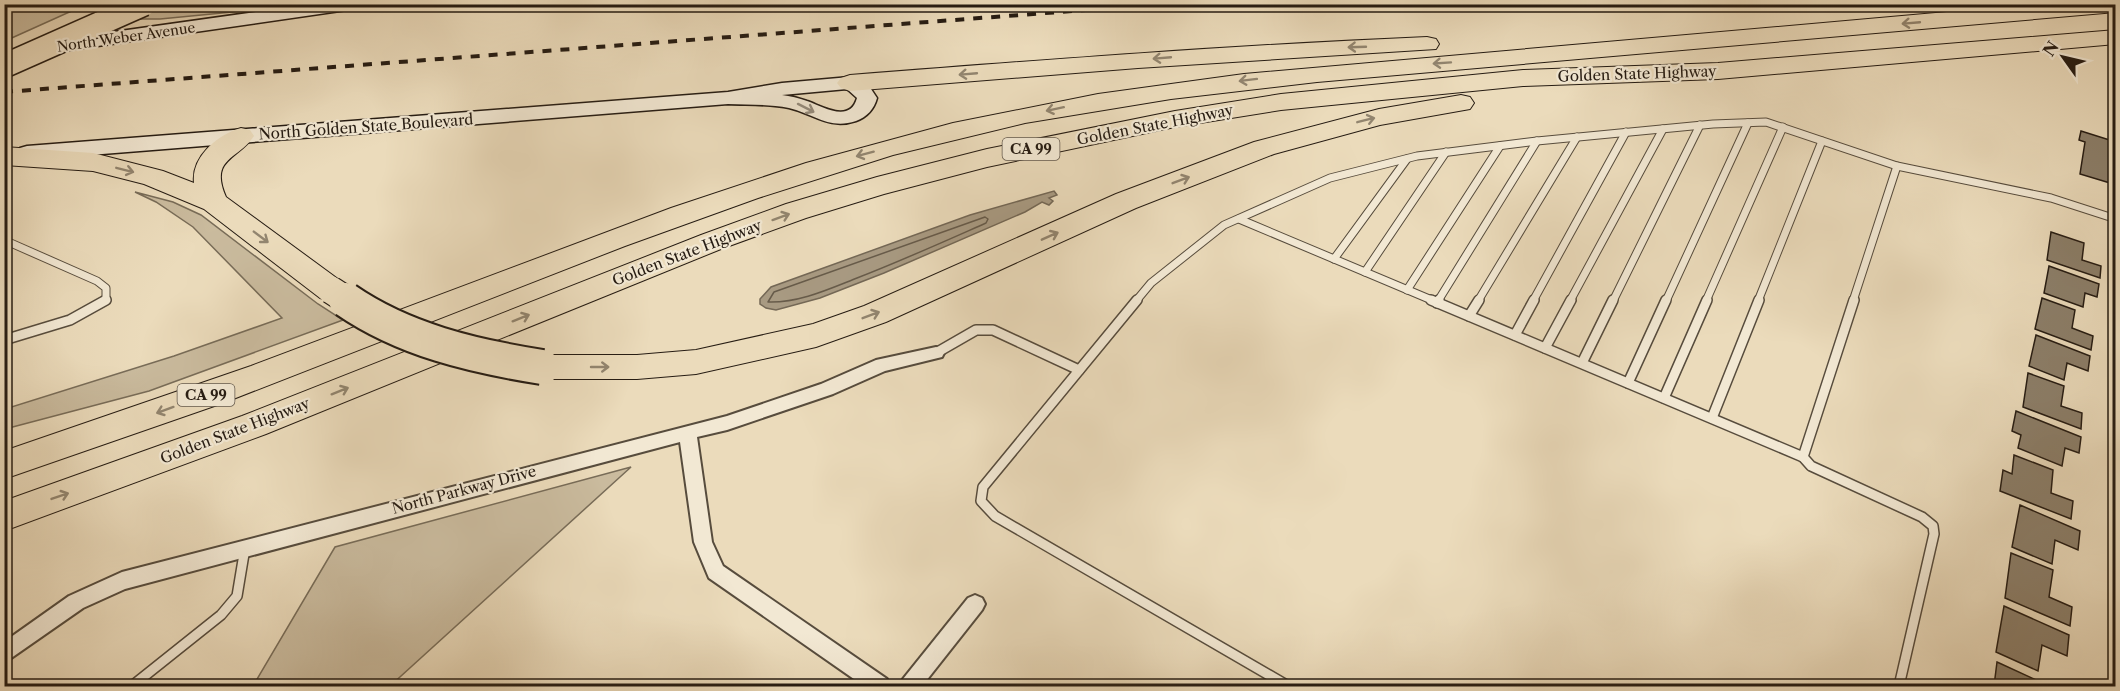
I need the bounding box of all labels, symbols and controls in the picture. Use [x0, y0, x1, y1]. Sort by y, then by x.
street label: North Weber Avenue [56, 18, 196, 56]
one-way arrow [1901, 18, 1921, 29]
north arrow [2033, 27, 2093, 87]
text: N [2038, 37, 2063, 60]
one-way arrow [1348, 41, 1368, 52]
one-way arrow [1153, 53, 1173, 64]
one-way arrow [1432, 58, 1452, 69]
street label: Golden State Highway [1557, 61, 1717, 86]
one-way arrow [959, 69, 979, 80]
one-way arrow [1238, 75, 1258, 86]
street label: Golden State Highway [1075, 100, 1235, 149]
one-way arrow [797, 103, 815, 115]
one-way arrow [1046, 104, 1065, 115]
street label: North Golden State Boulevard [258, 110, 474, 143]
one-way arrow [1356, 114, 1375, 126]
road number: CA 99 [1002, 138, 1060, 160]
one-way arrow [856, 149, 875, 160]
one-way arrow [115, 164, 134, 176]
one-way arrow [1171, 174, 1189, 185]
one-way arrow [771, 210, 790, 221]
street label: Golden State Highway [609, 215, 765, 290]
one-way arrow [253, 230, 269, 243]
one-way arrow [1040, 230, 1058, 241]
one-way arrow [861, 308, 880, 319]
one-way arrow [512, 312, 530, 323]
one-way arrow [590, 361, 610, 373]
road number: CA 99 [178, 384, 234, 406]
one-way arrow [331, 385, 349, 396]
street label: Golden State Highway [157, 393, 313, 468]
one-way arrow [156, 405, 175, 416]
street label: North Parkway Drive [390, 461, 538, 518]
one-way arrow [50, 490, 69, 501]

